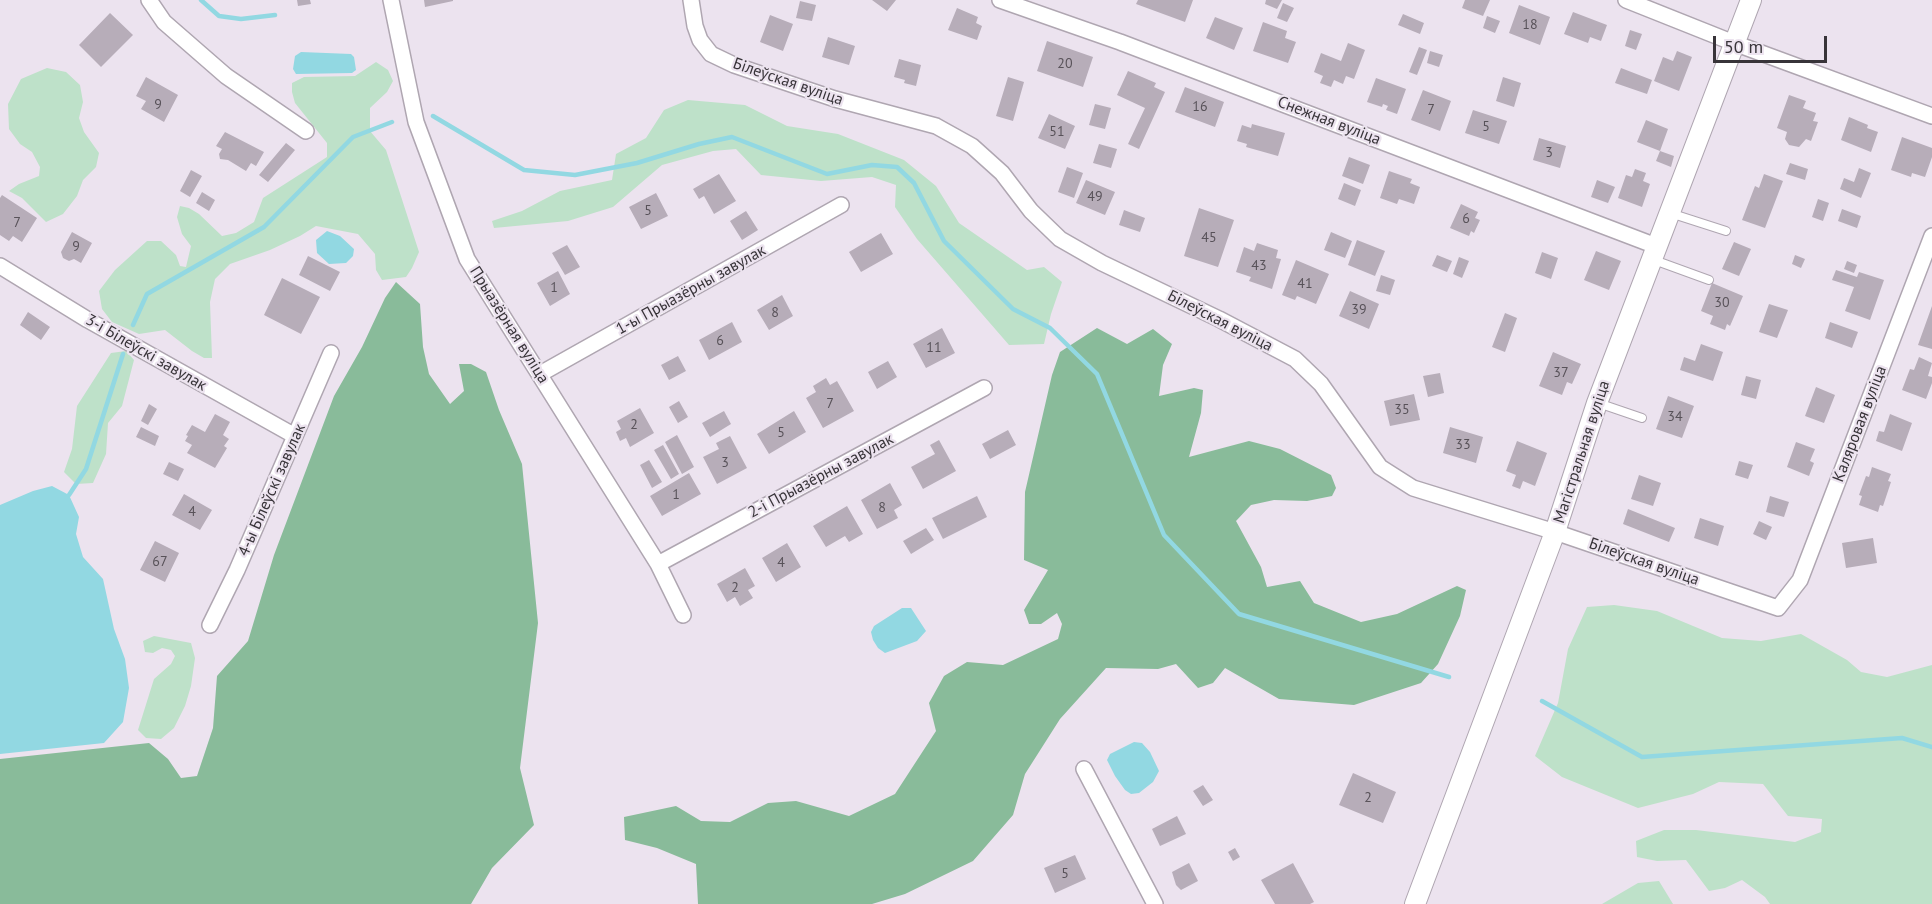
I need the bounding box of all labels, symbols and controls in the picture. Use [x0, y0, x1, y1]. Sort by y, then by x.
house number: 18 [1522, 17, 1538, 33]
scale bar [1716, 24, 1830, 62]
text: 50 m [1724, 35, 1763, 58]
street label: Білеўская вуліца [730, 54, 846, 110]
house number: 20 [1057, 56, 1073, 72]
street label: Снежная вуліца [1275, 92, 1383, 150]
house number: 9 [154, 97, 162, 113]
house number: 16 [1192, 99, 1208, 115]
house number: 7 [1427, 102, 1435, 118]
house number: 5 [1482, 119, 1490, 135]
house number: 51 [1049, 124, 1065, 140]
house number: 3 [1545, 145, 1553, 161]
house number: 49 [1087, 189, 1103, 205]
house number: 5 [644, 203, 652, 219]
house number: 6 [1462, 211, 1470, 227]
house number: 7 [13, 215, 21, 231]
house number: 45 [1201, 230, 1217, 246]
house number: 9 [72, 239, 80, 255]
street label: 1-ы Прыазёрны завулак [613, 241, 769, 339]
house number: 43 [1251, 258, 1267, 274]
street label: Прыазёрная вуліца [465, 263, 553, 387]
house number: 41 [1297, 276, 1313, 292]
house number: 1 [550, 280, 558, 296]
street label: Білеўская вуліца [1164, 286, 1276, 356]
house number: 30 [1714, 295, 1730, 311]
house number: 39 [1351, 302, 1367, 318]
house number: 8 [771, 305, 779, 321]
street label: 3-і Білеўскі завулак [82, 311, 210, 395]
house number: 6 [716, 333, 724, 349]
house number: 11 [926, 340, 942, 356]
street label: Каляровая вуліца [1829, 363, 1891, 485]
house number: 37 [1553, 365, 1569, 381]
street label: Магістральная вуліца [1550, 378, 1614, 526]
house number: 7 [826, 396, 834, 412]
house number: 35 [1394, 402, 1410, 418]
house number: 34 [1667, 409, 1683, 425]
house number: 2 [630, 417, 638, 433]
street label: 4-ы Білеўскі завулак [234, 421, 310, 559]
house number: 5 [777, 425, 785, 441]
street label: 2-і Прыазёрны завулак [745, 430, 897, 522]
house number: 33 [1455, 437, 1471, 453]
house number: 3 [721, 455, 729, 471]
house number: 1 [672, 487, 680, 503]
house number: 8 [878, 500, 886, 516]
house number: 4 [188, 504, 196, 520]
street label: Білеўская вуліца [1586, 534, 1702, 590]
house number: 67 [152, 554, 168, 570]
house number: 4 [777, 555, 785, 571]
house number: 2 [731, 580, 739, 596]
house number: 2 [1364, 790, 1372, 806]
house number: 5 [1061, 866, 1069, 882]

